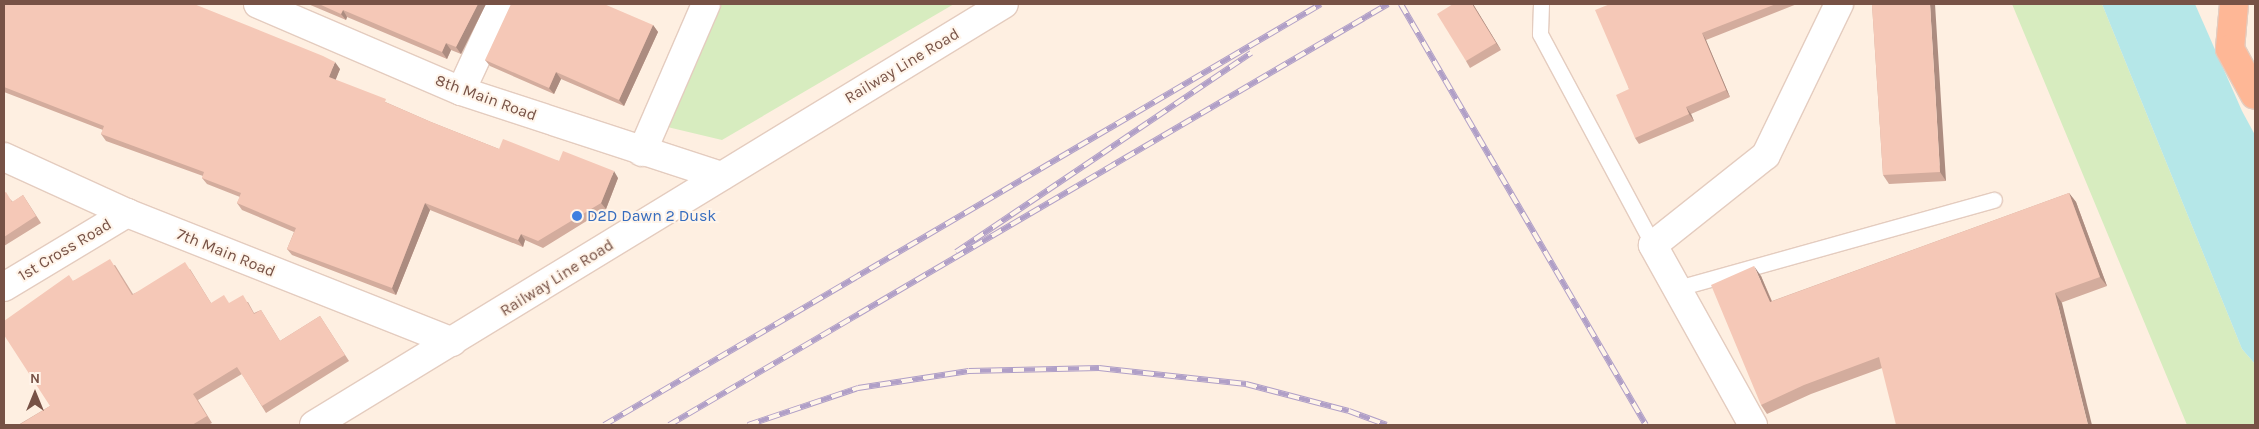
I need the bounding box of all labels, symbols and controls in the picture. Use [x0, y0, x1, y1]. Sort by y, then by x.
street label: Railway Line Road [841, 24, 963, 108]
street label: 8th Main Road [433, 71, 539, 125]
place label: D2D Dawn 2 Dusk [587, 206, 716, 226]
marker: D2D Dawn 2 Dusk [571, 210, 583, 222]
street label: 1st Cross Road [15, 215, 115, 285]
street label: 7th Main Road [174, 225, 278, 281]
street label: Railway Line Road [497, 235, 617, 321]
north arrow [10, 369, 60, 419]
text: N [30, 370, 40, 387]

